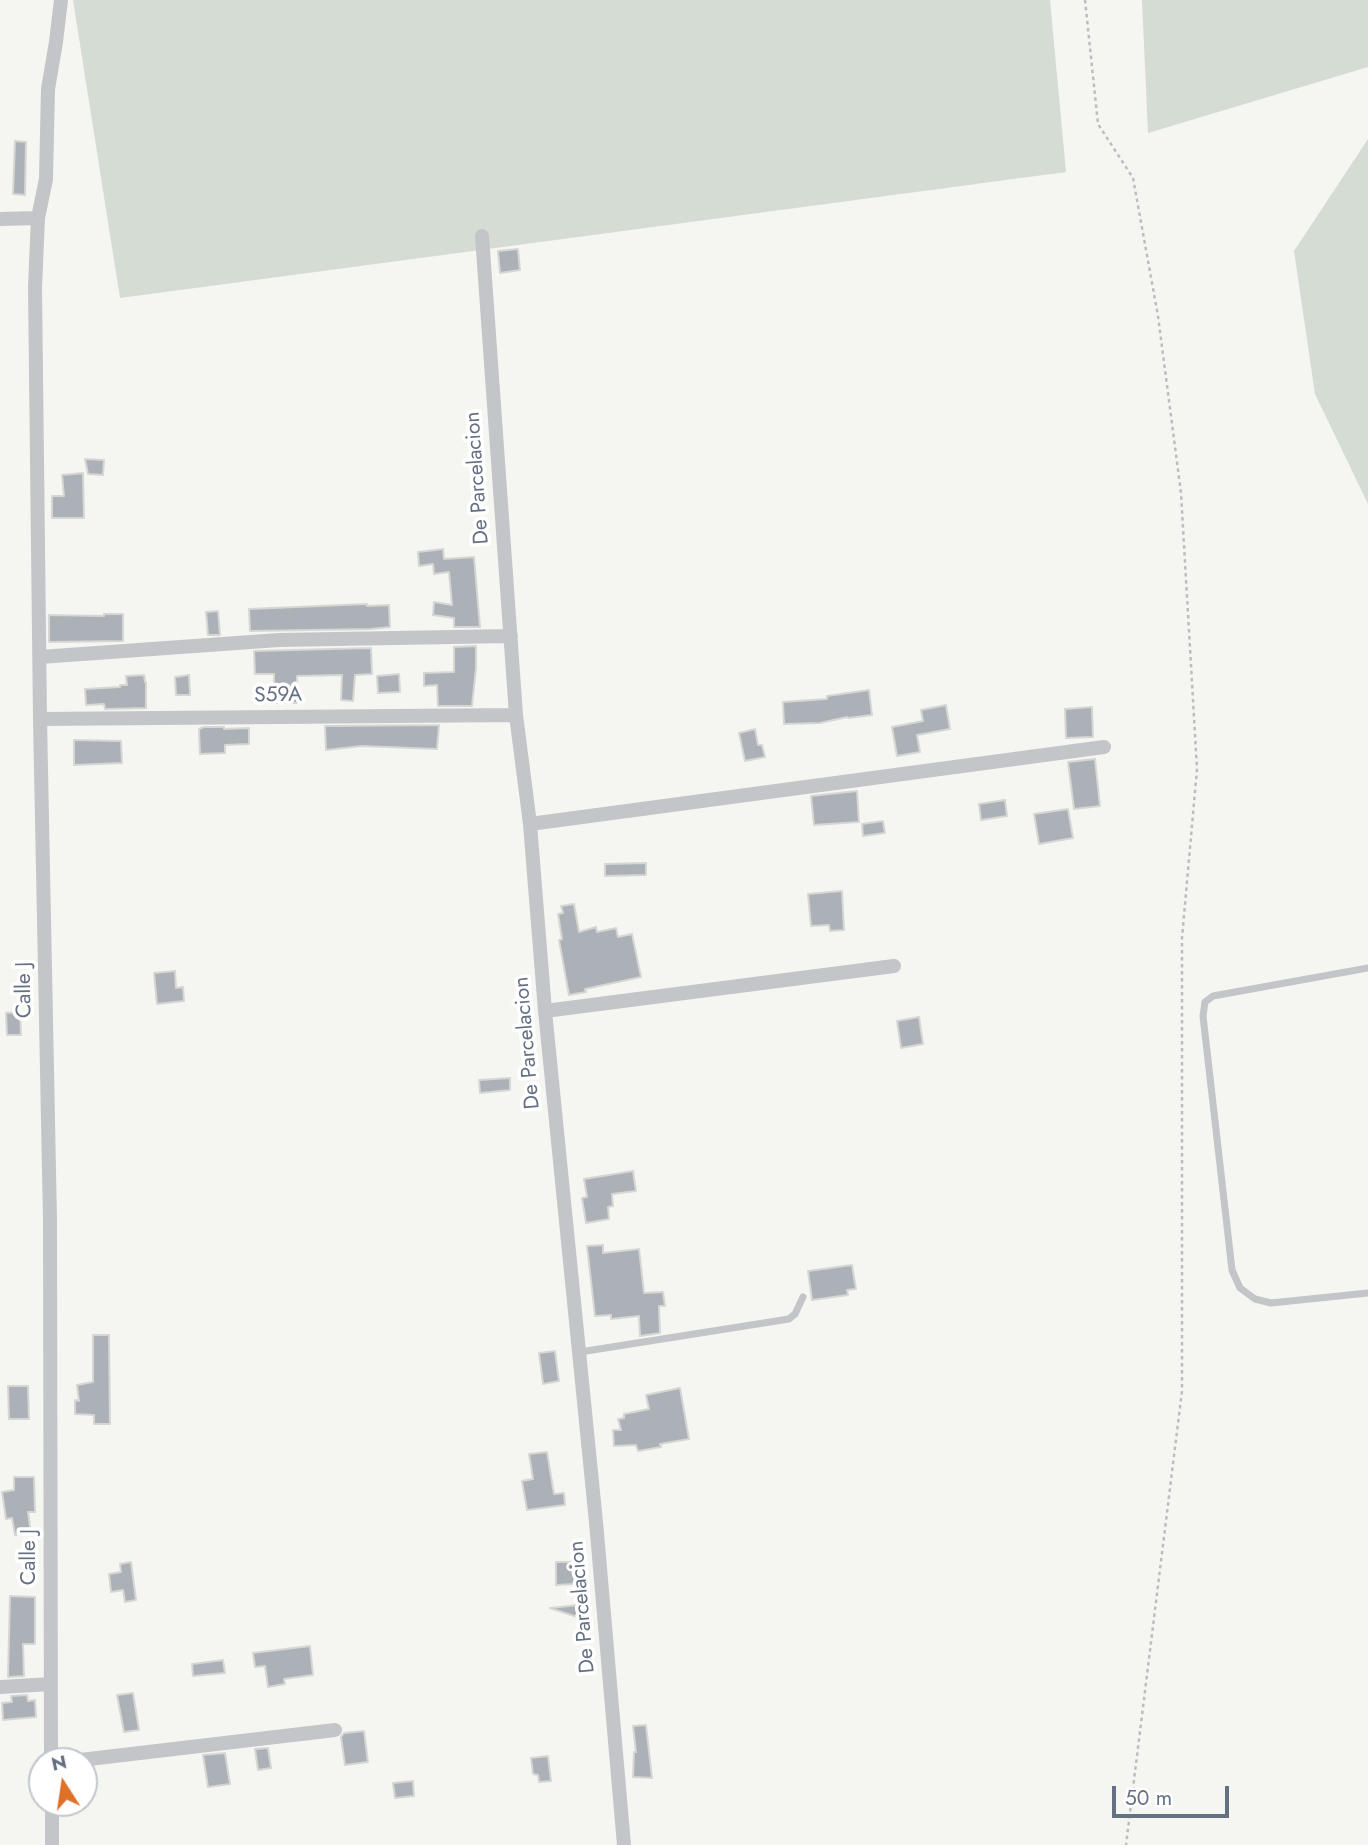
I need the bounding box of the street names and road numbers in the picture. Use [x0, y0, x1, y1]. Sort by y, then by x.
street label: De Parcelacion [461, 411, 495, 545]
street label: S59A [254, 683, 302, 709]
street label: Calle J [12, 962, 38, 1018]
street label: De Parcelacion [510, 976, 546, 1110]
street label: Calle J [17, 1529, 43, 1585]
street label: De Parcelacion [565, 1540, 601, 1674]

